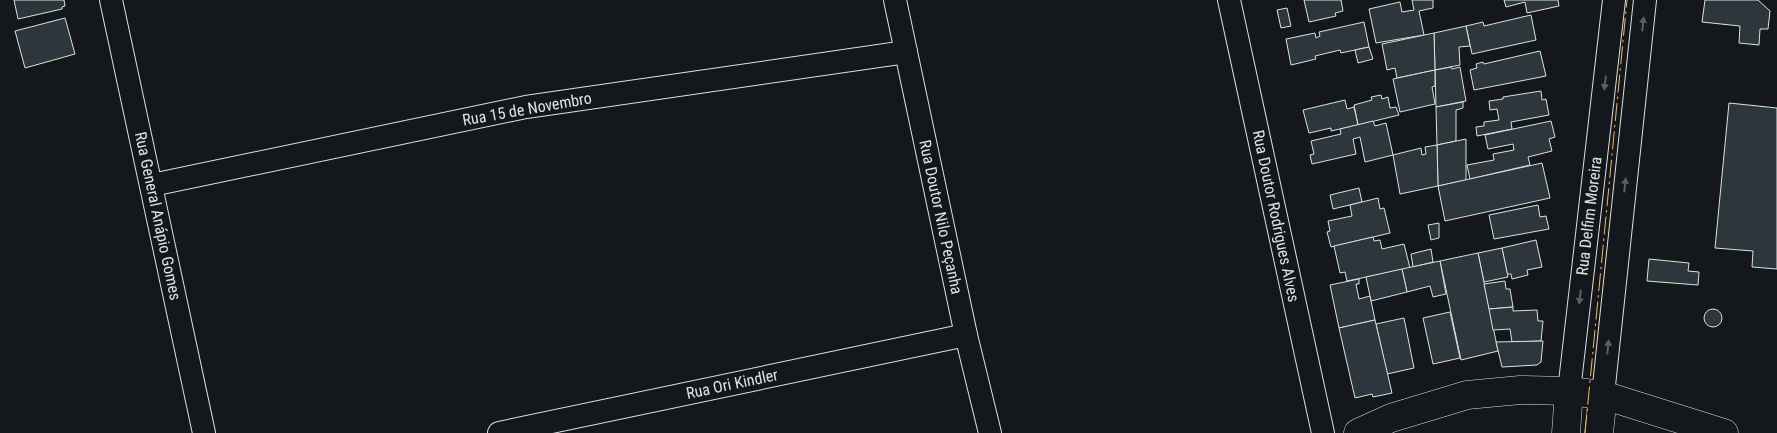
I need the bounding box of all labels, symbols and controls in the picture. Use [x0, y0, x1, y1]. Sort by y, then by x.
one-way arrow [1639, 15, 1647, 31]
one-way arrow [1601, 76, 1609, 92]
street label: Rua 15 de Novembro [461, 88, 593, 130]
street label: Rua Doutor Rodrigues Alves [1248, 128, 1304, 304]
street label: Rua General Anápio Gomes [131, 130, 185, 302]
street label: Rua Doutor Nilo Peçanha [915, 138, 967, 296]
street label: Rua Delfim Moreira [1572, 155, 1606, 277]
one-way arrow [1621, 177, 1629, 193]
one-way arrow [1576, 289, 1584, 305]
one-way arrow [1604, 339, 1612, 355]
street label: Rua Ori Kindler [684, 365, 780, 403]

